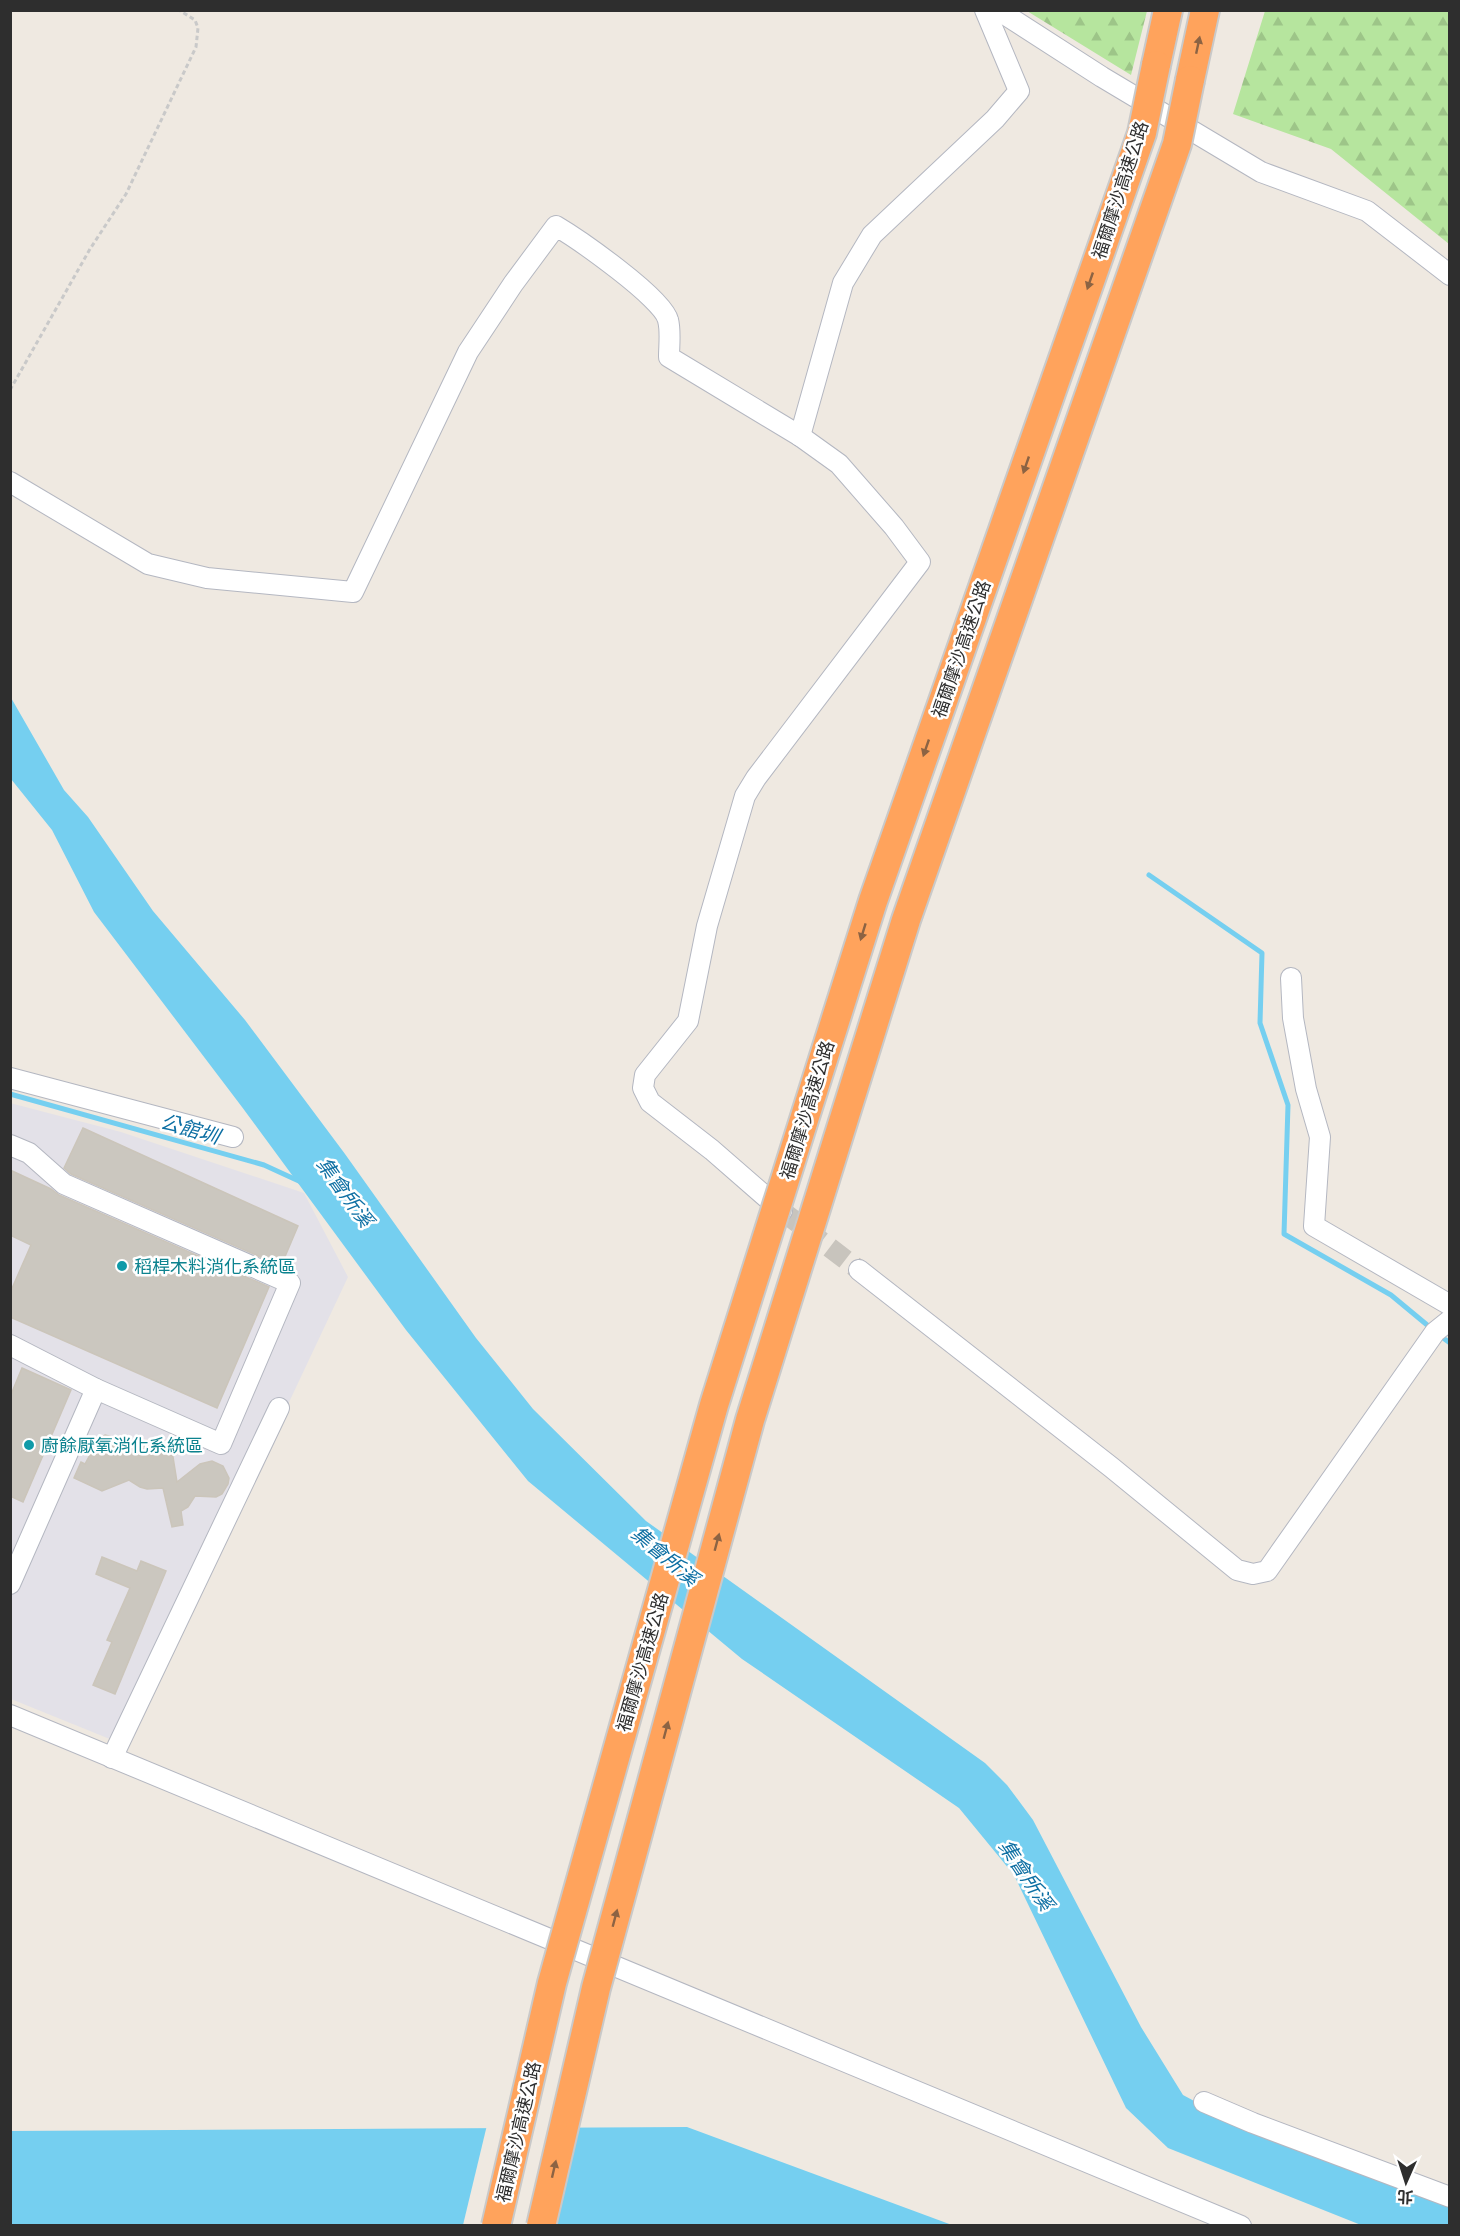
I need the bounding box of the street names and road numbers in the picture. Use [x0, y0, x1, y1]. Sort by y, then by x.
street label: 福爾摩沙高速公路 [1088, 118, 1152, 262]
street label: 福爾摩沙高速公路 [928, 578, 994, 720]
street label: 福爾摩沙高速公路 [776, 1038, 838, 1182]
street label: 福爾摩沙高速公路 [612, 1590, 672, 1734]
street label: 福爾摩沙高速公路 [492, 2059, 544, 2205]

